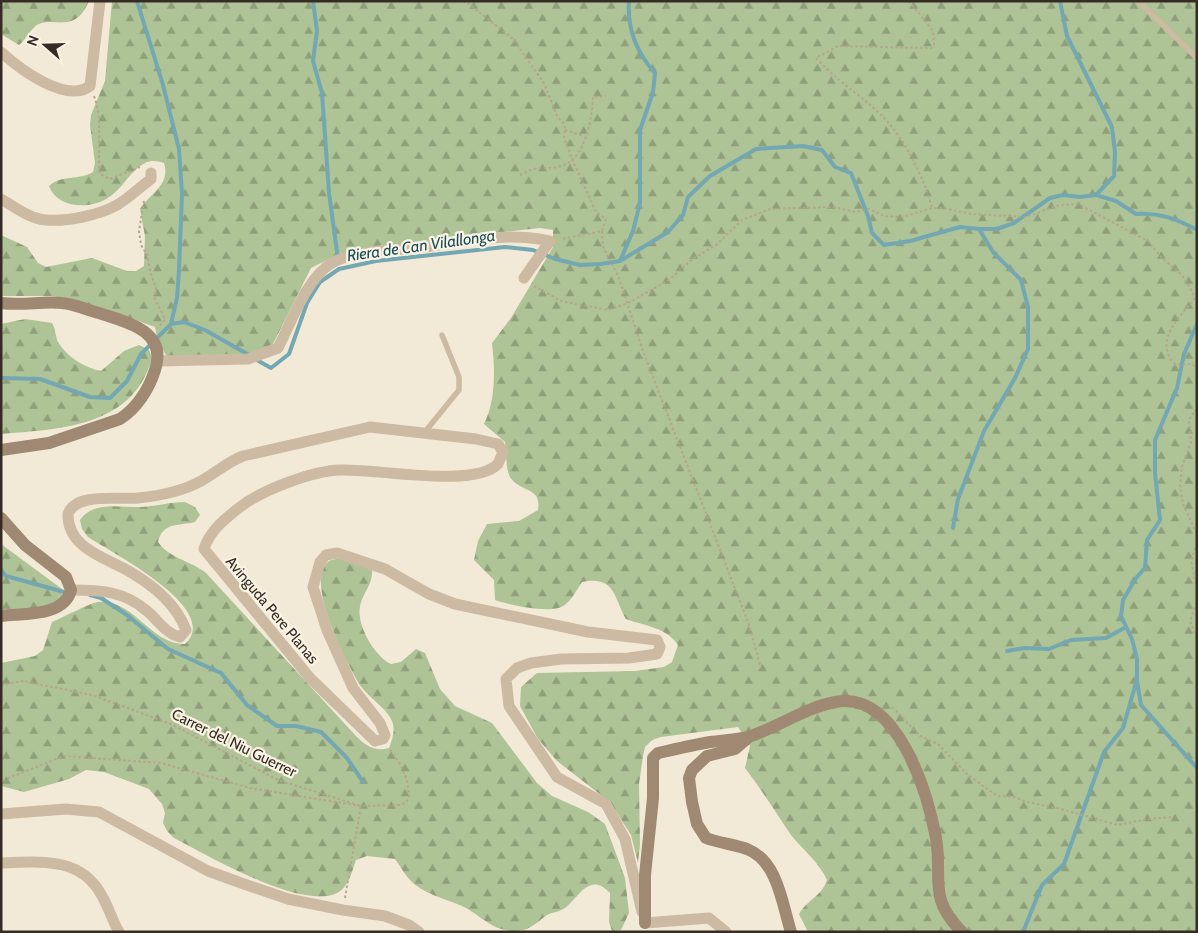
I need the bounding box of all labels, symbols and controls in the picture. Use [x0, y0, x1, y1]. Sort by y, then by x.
north arrow [20, 20, 70, 70]
text: N [23, 33, 43, 48]
water label: Riera de Can Vilallonga [346, 226, 496, 265]
street label: Avinguda Pere Planas [222, 553, 322, 667]
street label: Carrer del Niu Guerrer [169, 705, 300, 781]

